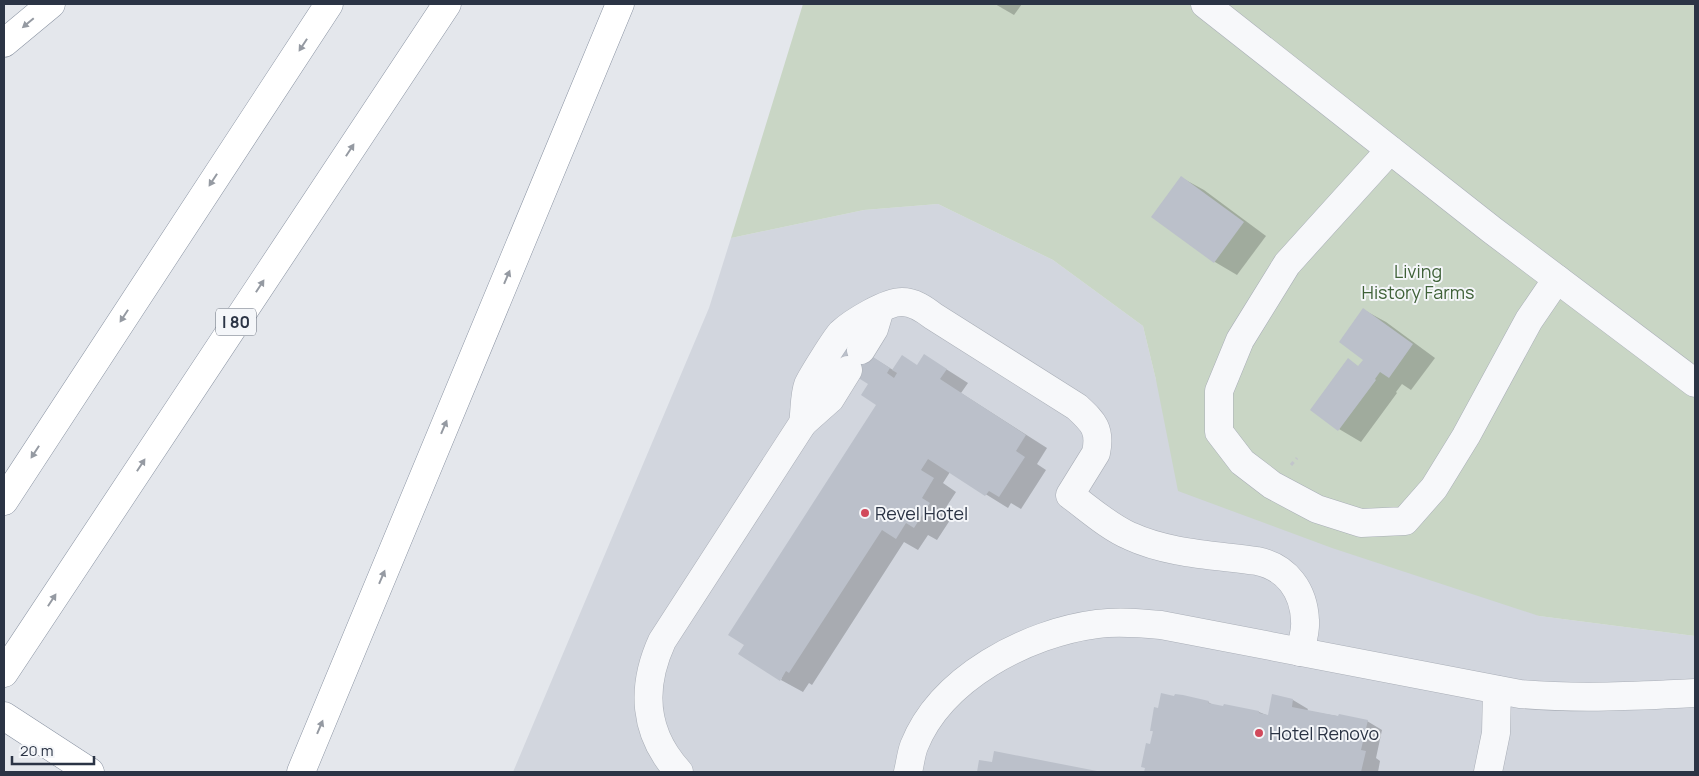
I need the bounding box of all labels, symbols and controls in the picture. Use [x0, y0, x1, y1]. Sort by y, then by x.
one-way arrow [21, 18, 34, 29]
one-way arrow [298, 38, 307, 51]
one-way arrow [345, 143, 355, 157]
one-way arrow [209, 174, 218, 187]
park label: Living History Farms [1362, 259, 1474, 304]
one-way arrow [503, 270, 511, 284]
one-way arrow [255, 279, 265, 292]
road number: I 80 [216, 308, 256, 336]
one-way arrow [120, 310, 129, 323]
one-way arrow [441, 420, 449, 434]
one-way arrow [31, 446, 40, 459]
one-way arrow [137, 458, 146, 472]
place label: Revel Hotel [875, 501, 968, 525]
marker: Revel Hotel [859, 507, 871, 519]
one-way arrow [378, 569, 386, 584]
one-way arrow [47, 594, 57, 607]
one-way arrow [316, 720, 324, 734]
place label: Hotel Renovo [1269, 721, 1379, 745]
marker: Hotel Renovo [1253, 727, 1265, 739]
scale bar [12, 734, 95, 766]
text: 20 m [20, 740, 53, 761]

